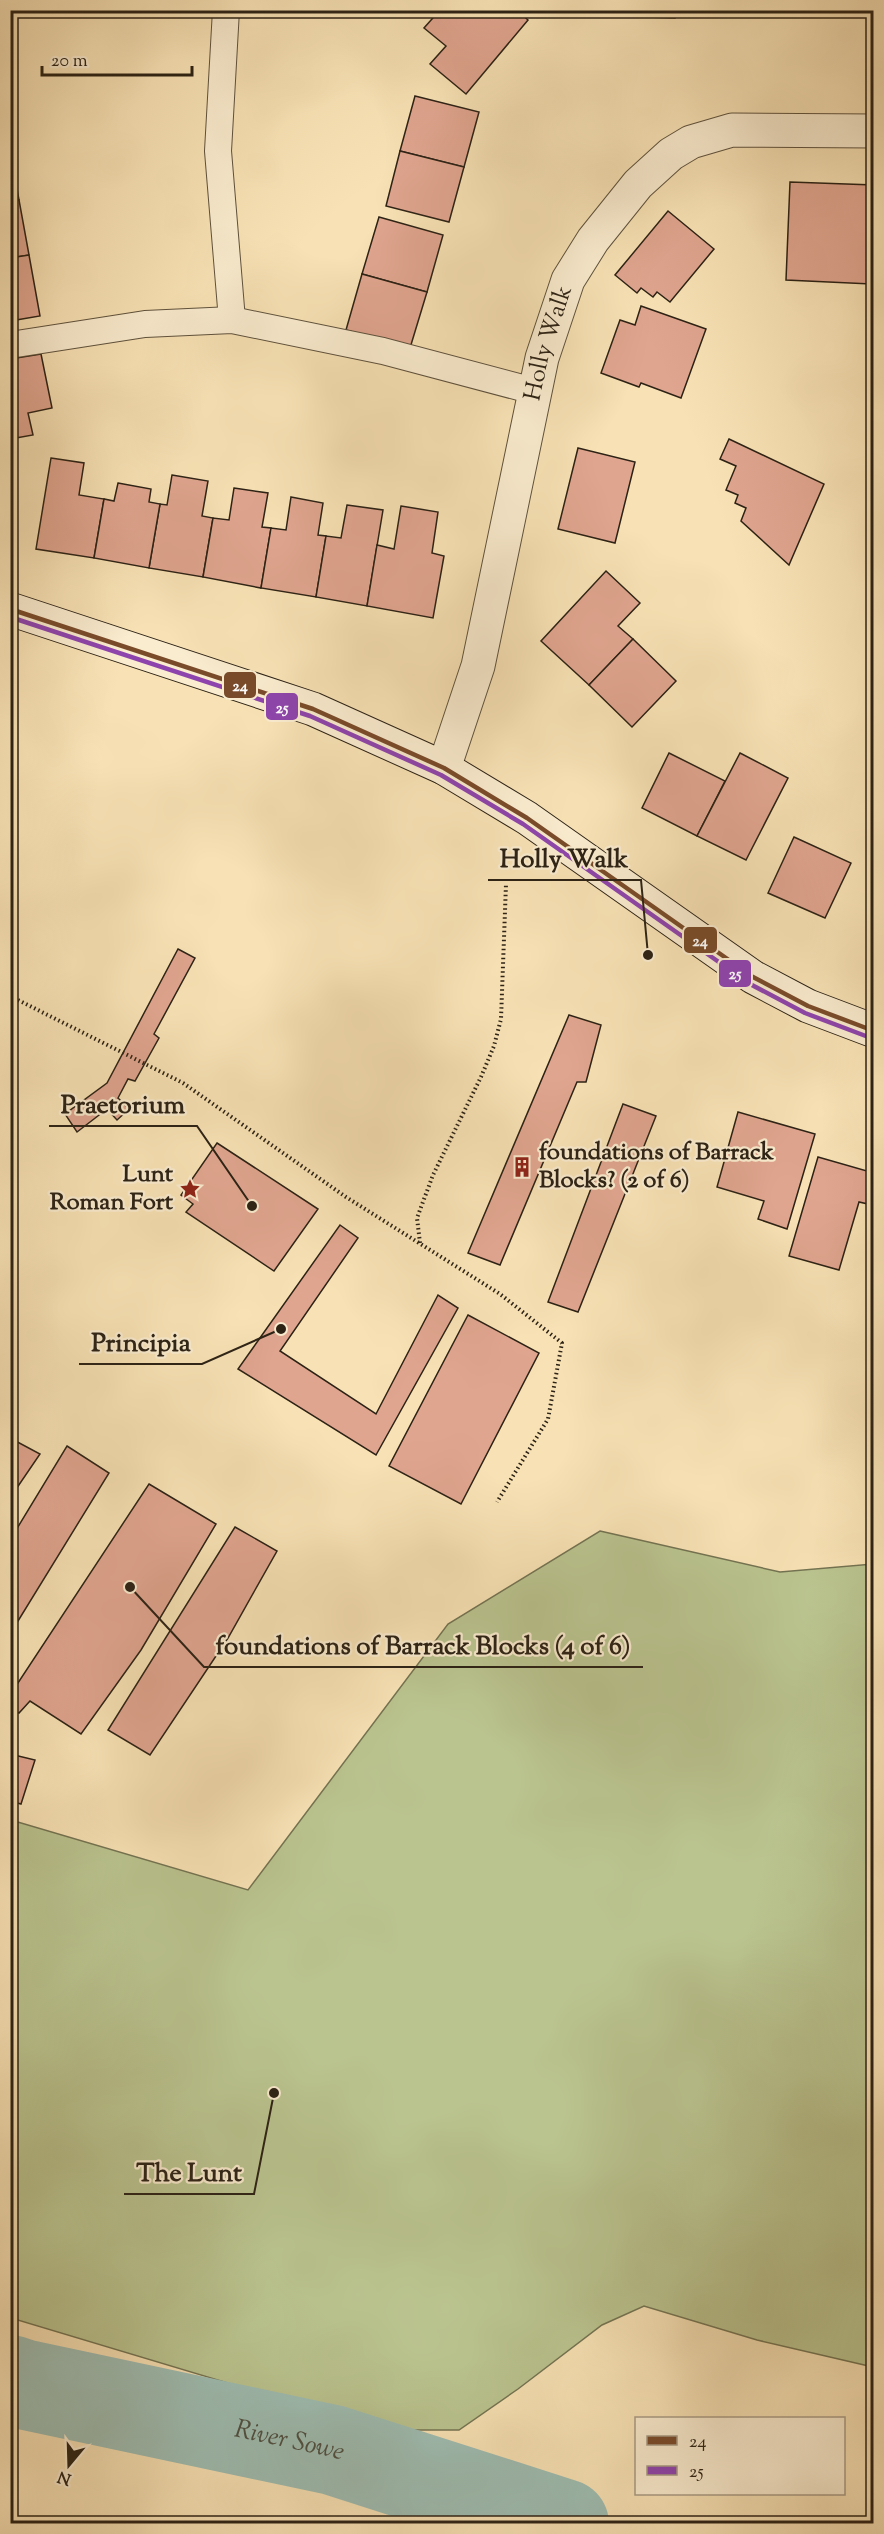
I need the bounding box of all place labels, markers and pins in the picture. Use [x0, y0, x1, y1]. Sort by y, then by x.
callout: Holly Walk [488, 836, 641, 880]
callout: Praetorium [49, 1082, 197, 1126]
place label: foundations of Barrack Blocks? (2 of 6) [539, 1136, 775, 1198]
building icon: foundations of Barrack Blocks? (2 of 6) [510, 1155, 534, 1179]
place label: Lunt Roman Fort [50, 1158, 174, 1220]
place icon: Lunt Roman Fort [178, 1177, 202, 1201]
callout: Principia [79, 1320, 202, 1364]
callout: foundations of Barrack Blocks (4 of 6) [204, 1623, 643, 1667]
callout: The Lunt [124, 2150, 254, 2194]

